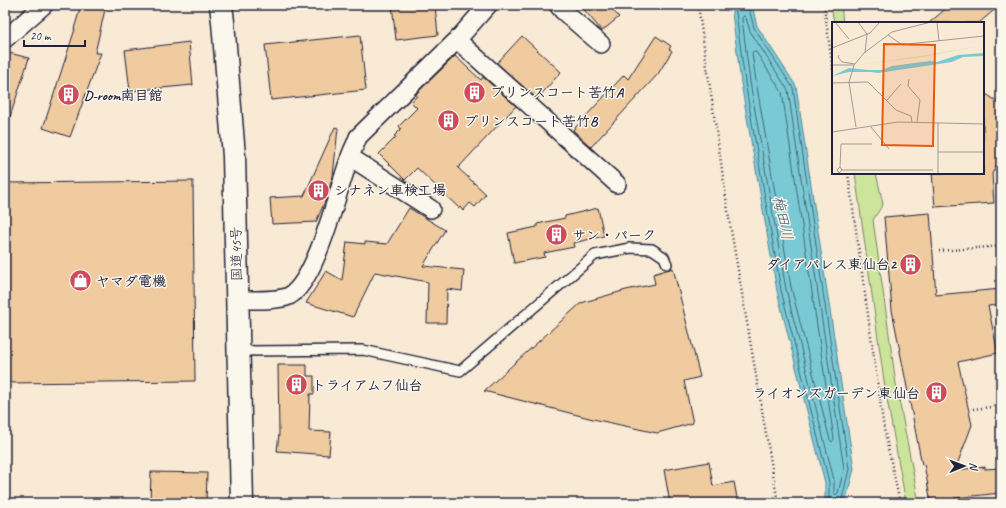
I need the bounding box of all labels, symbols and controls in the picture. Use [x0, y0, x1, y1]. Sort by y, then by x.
scale bar [24, 22, 85, 48]
inset map [832, 22, 984, 174]
text: 20 m [30, 28, 52, 44]
building icon: プリンスコート苦竹A [461, 79, 487, 105]
building icon: D-room南目館 [56, 82, 82, 108]
place label: プリンスコート苦竹A [490, 84, 624, 101]
place label: D-room南目館 [84, 87, 163, 104]
building icon: プリンスコート苦竹B [435, 108, 461, 134]
place label: プリンスコート苦竹B [464, 113, 599, 130]
building icon: シナネン車検工場 [305, 177, 331, 203]
place label: シナネン車検工場 [334, 182, 446, 199]
water label: 梅田川 [768, 194, 797, 242]
building icon: サン・パーク [543, 222, 569, 248]
street label: 国道45号 [228, 227, 245, 281]
place label: サン・パーク [572, 227, 656, 244]
building icon: ダイアパレス東仙台2 [898, 251, 924, 277]
place label: ダイアパレス東仙台2 [766, 256, 898, 273]
shop icon: ヤマダ電機 [68, 268, 94, 294]
place label: ヤマダ電機 [96, 273, 166, 290]
building icon: トライアムフ仙台 [283, 372, 309, 398]
place label: トライアムフ仙台 [312, 377, 423, 394]
building icon: ライオンズガーデン東仙台 [923, 380, 949, 406]
place label: ライオンズガーデン東仙台 [753, 385, 920, 402]
north arrow [944, 446, 984, 486]
text: N [967, 462, 981, 472]

